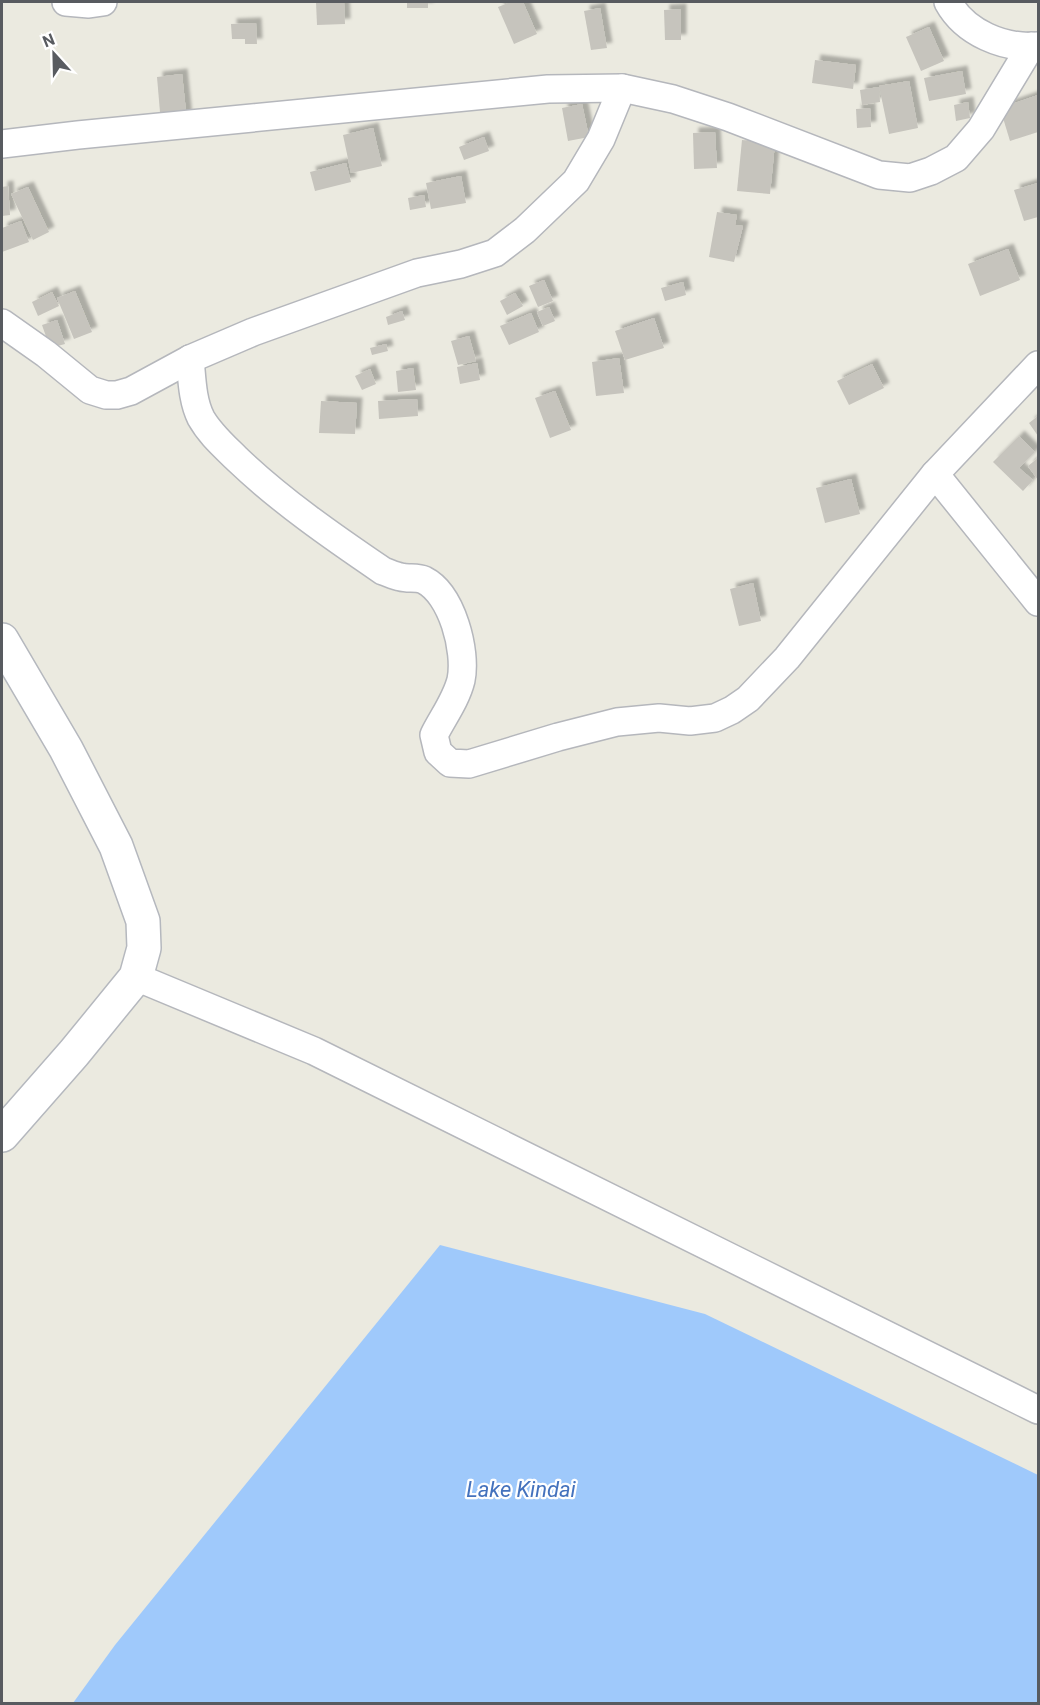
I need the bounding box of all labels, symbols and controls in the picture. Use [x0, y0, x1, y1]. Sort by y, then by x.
north arrow [24, 24, 84, 84]
text: N [40, 30, 57, 51]
water label: Lake Kindai [466, 1477, 577, 1502]

